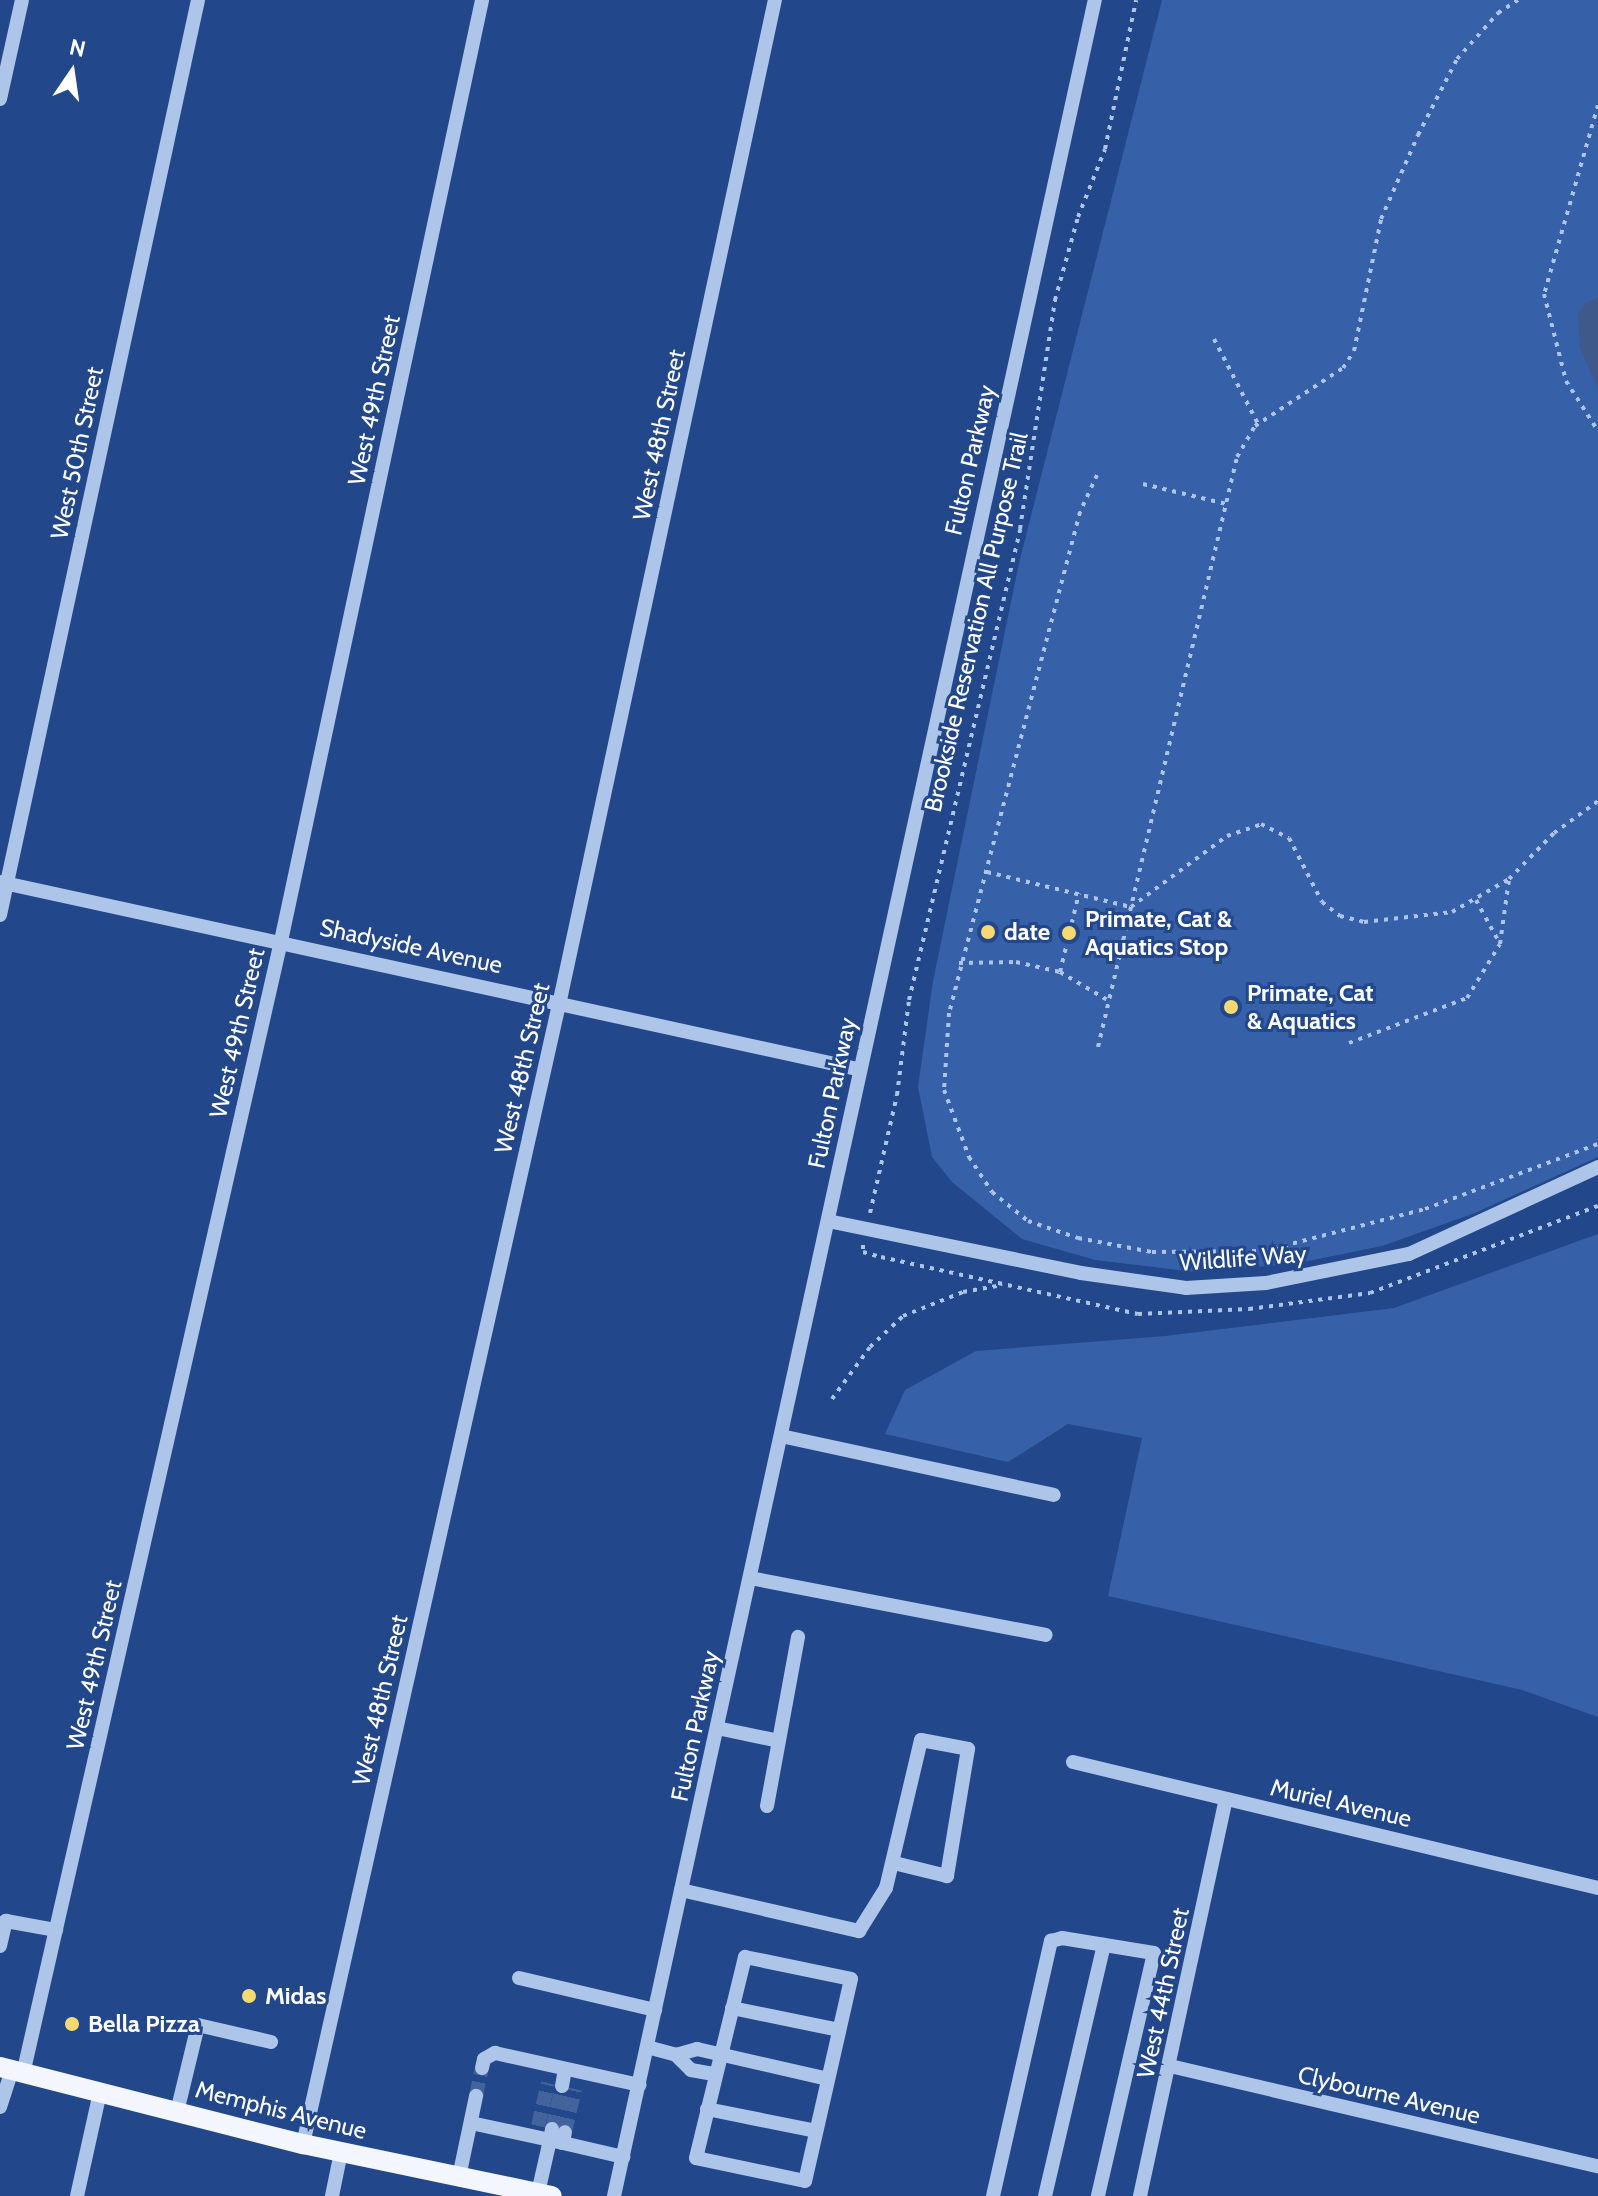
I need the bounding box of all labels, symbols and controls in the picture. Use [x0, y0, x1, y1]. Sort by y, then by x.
north arrow [32, 32, 112, 112]
text: N [67, 33, 88, 63]
street label: West 49th Street [342, 312, 406, 488]
street label: West 48th Street [627, 347, 691, 523]
street label: West 50th Street [45, 364, 109, 542]
street label: Fulton Parkway [939, 382, 1001, 538]
street label: Brookside Reservation All Purpose Trail [918, 429, 1034, 815]
place label: Primate, Cat & Aquatics Stop [1085, 905, 1232, 961]
street label: Shadyside Avenue [317, 913, 505, 979]
place label: date [1004, 918, 1050, 946]
marker: date [979, 923, 997, 941]
marker: Primate, Cat & Aquatics Stop [1060, 924, 1078, 942]
street label: West 49th Street [203, 945, 271, 1121]
place label: Primate, Cat & Aquatics [1247, 979, 1374, 1035]
street label: West 48th Street [488, 980, 556, 1156]
marker: Primate, Cat & Aquatics [1222, 998, 1240, 1016]
street label: Fulton Parkway [802, 1015, 862, 1171]
street label: Wildlife Way [1178, 1239, 1308, 1277]
street label: West 49th Street [60, 1577, 128, 1753]
street label: West 48th Street [346, 1612, 414, 1788]
street label: Fulton Parkway [665, 1648, 725, 1804]
street label: Muriel Avenue [1268, 1773, 1414, 1833]
street label: West 44th Street [1131, 1905, 1195, 2081]
place label: Midas [265, 1982, 326, 2010]
marker: Midas [240, 1987, 258, 2005]
place label: Bella Pizza [88, 2010, 200, 2038]
marker: Bella Pizza [63, 2015, 81, 2033]
street label: Clybourne Avenue [1295, 2060, 1483, 2130]
street label: Memphis Avenue [192, 2075, 370, 2145]

